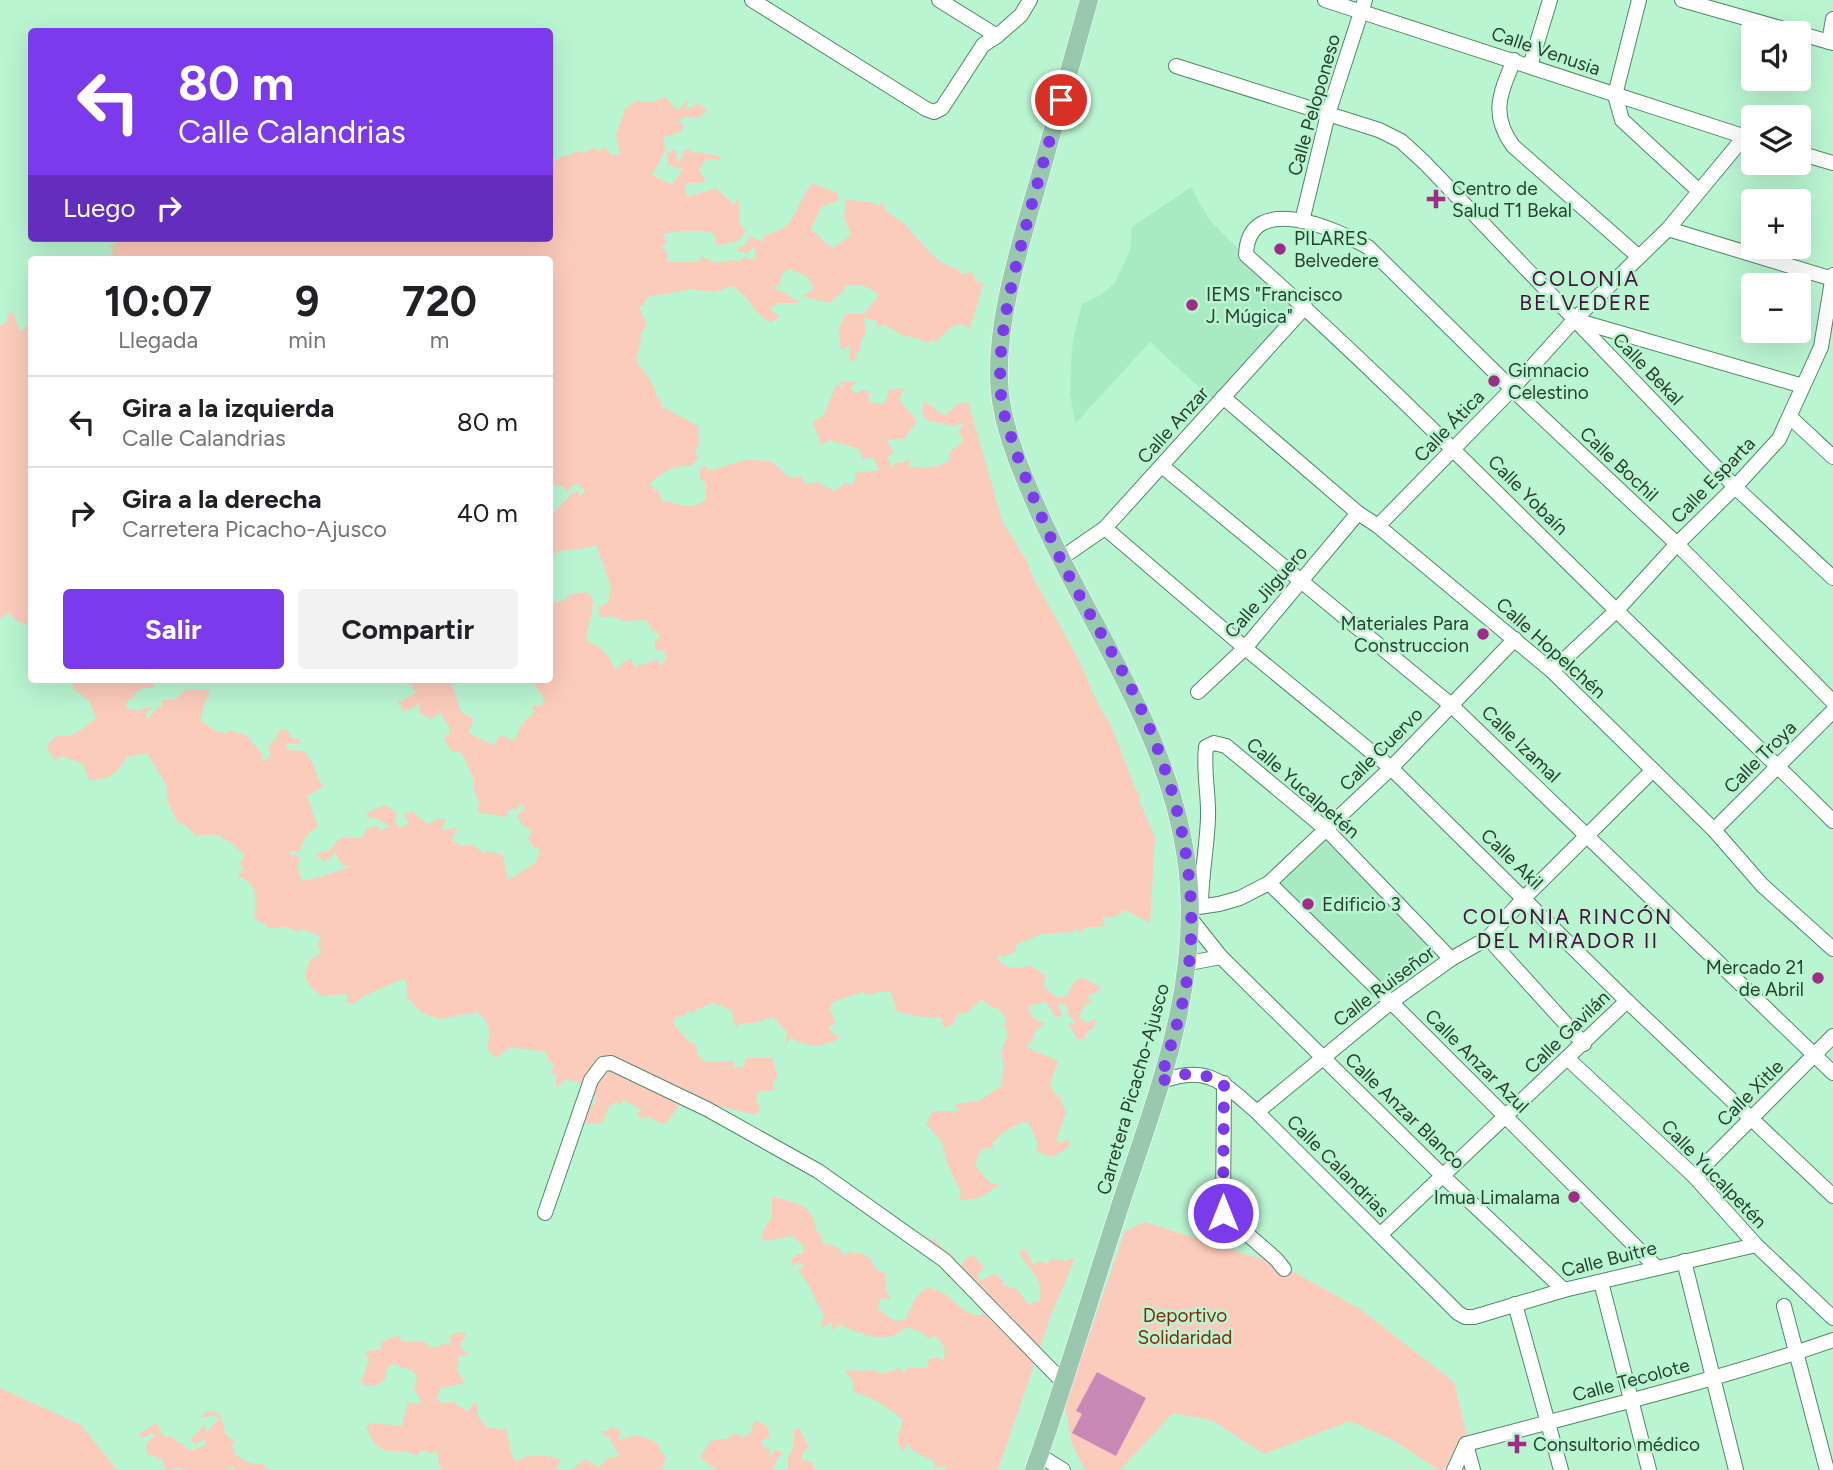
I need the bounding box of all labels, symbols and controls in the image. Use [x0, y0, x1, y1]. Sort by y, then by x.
map controls [1741, 21, 1811, 343]
button: sound [1741, 21, 1811, 91]
street label: Calle Venusia [1488, 22, 1604, 80]
street label: Calle Peloponeso [1283, 32, 1345, 178]
text: 80 m [178, 53, 294, 112]
icon: left [63, 56, 154, 147]
pin [1031, 70, 1091, 130]
icon: arrive [1042, 81, 1080, 119]
button: layers [1741, 105, 1811, 175]
text: Calle Calandrias [178, 113, 406, 151]
place label: Centro de Salud T1 Bekal [1452, 177, 1572, 222]
icon: right [150, 189, 188, 227]
marker: Centro de Salud T1 Bekal [1426, 189, 1446, 209]
button: + [1741, 189, 1811, 259]
text: Luego [63, 192, 136, 224]
place label: PILARES Belvedere [1294, 227, 1379, 272]
marker: PILARES Belvedere [1272, 241, 1288, 257]
district label: COLONIA BELVEDERE [1519, 266, 1653, 315]
button: − [1741, 273, 1811, 343]
text: 10:07 [104, 276, 212, 327]
text: 9 [295, 276, 319, 327]
text: 720 [402, 276, 477, 327]
place label: IEMS "Francisco J. Múgica" [1206, 283, 1343, 328]
marker: IEMS "Francisco J. Múgica" [1184, 297, 1200, 313]
text: Llegada [118, 326, 198, 354]
text: min [288, 326, 326, 354]
text: m [430, 326, 449, 354]
street label: Calle Bekal [1608, 328, 1688, 410]
place label: Gimnacio Celestino [1508, 359, 1589, 404]
marker: Gimnacio Celestino [1486, 373, 1502, 389]
street label: Calle Anzar [1132, 381, 1214, 468]
street label: Calle Ática [1409, 385, 1489, 467]
text: Gira a la izquierda [122, 392, 334, 424]
icon: left [63, 403, 101, 441]
text: 80 m [457, 406, 518, 438]
street label: Calle Bochil [1575, 422, 1663, 506]
text: Calle Calandrias [122, 424, 286, 452]
street label: Calle Esparta [1666, 432, 1760, 528]
street label: Calle Yobaín [1483, 450, 1573, 540]
text: Gira a la derecha [122, 483, 322, 515]
icon: right [63, 494, 101, 532]
text: 40 m [457, 497, 518, 529]
text: Carretera Picacho-Ajusco [122, 515, 387, 543]
street label: Calle Jilguero [1220, 541, 1312, 643]
button: Salir [63, 589, 284, 669]
button: Compartir [298, 589, 518, 669]
street label: Calle Hopelchén [1491, 593, 1611, 703]
place label: Materiales Para Construccion [1340, 612, 1469, 657]
marker: Materiales Para Construccion [1475, 626, 1491, 642]
street label: Calle Izamal [1477, 701, 1565, 787]
street label: Calle Cuervo [1334, 702, 1428, 796]
street label: Calle Troya [1719, 716, 1801, 798]
street label: Calle Yucalpetén [1242, 733, 1364, 843]
street label: Calle Akil [1476, 824, 1548, 894]
place label: Edificio 3 [1322, 893, 1401, 916]
marker: Edificio 3 [1300, 896, 1316, 912]
district label: COLONIA RINCÓN DEL MIRADOR II [1463, 904, 1673, 953]
street label: Calle Ruiseñor [1329, 940, 1440, 1032]
place label: Mercado 21 de Abril [1706, 956, 1804, 1001]
marker: Mercado 21 de Abril [1810, 970, 1826, 986]
street label: Carretera Picacho-Ajusco [1092, 981, 1174, 1197]
street label: Calle Gavilán [1520, 986, 1614, 1078]
street label: Calle Anzar Azul [1420, 1004, 1534, 1118]
street label: Calle Anzar Blanco [1340, 1048, 1470, 1174]
street label: Calle Xitle [1712, 1055, 1788, 1131]
street label: Calle Calandrias [1282, 1110, 1394, 1222]
street label: Calle Yucalpetén [1656, 1115, 1772, 1233]
position arrow [1186, 1176, 1260, 1250]
place label: Imua Limalama [1434, 1186, 1560, 1209]
marker: Imua Limalama [1566, 1189, 1582, 1205]
street label: Calle Buitre [1559, 1236, 1659, 1282]
park label: Deportivo Solidaridad [1138, 1304, 1232, 1349]
street label: Calle Tecolote [1570, 1353, 1692, 1407]
place label: Consultorio médico [1533, 1433, 1700, 1456]
marker: Consultorio médico [1507, 1434, 1527, 1454]

